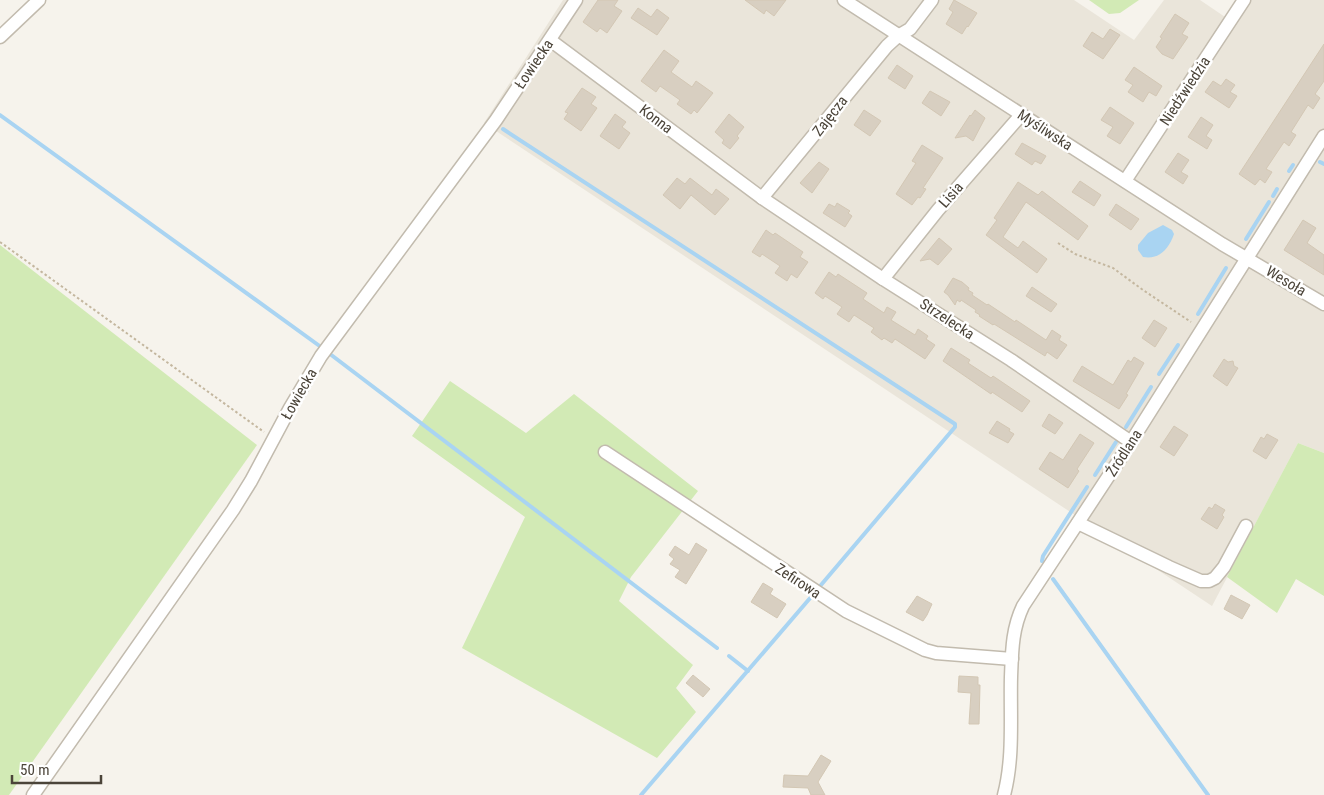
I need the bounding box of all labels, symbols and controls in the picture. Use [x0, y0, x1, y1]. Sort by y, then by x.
street label: Łowiecka [511, 36, 557, 92]
street label: Niedźwiedzia [1156, 53, 1214, 129]
street label: Zajęcza [809, 92, 851, 140]
street label: Konna [636, 101, 676, 137]
street label: Myśliwska [1014, 106, 1076, 154]
street label: Lisia [935, 179, 967, 211]
street label: Wesoła [1263, 262, 1309, 300]
street label: Strzelecka [916, 295, 978, 343]
street label: Łowiecka [277, 365, 321, 423]
street label: Źródlana [1102, 426, 1146, 480]
street label: Zefirowa [772, 560, 824, 602]
scale bar [12, 752, 101, 784]
text: 50 m [20, 761, 50, 779]

